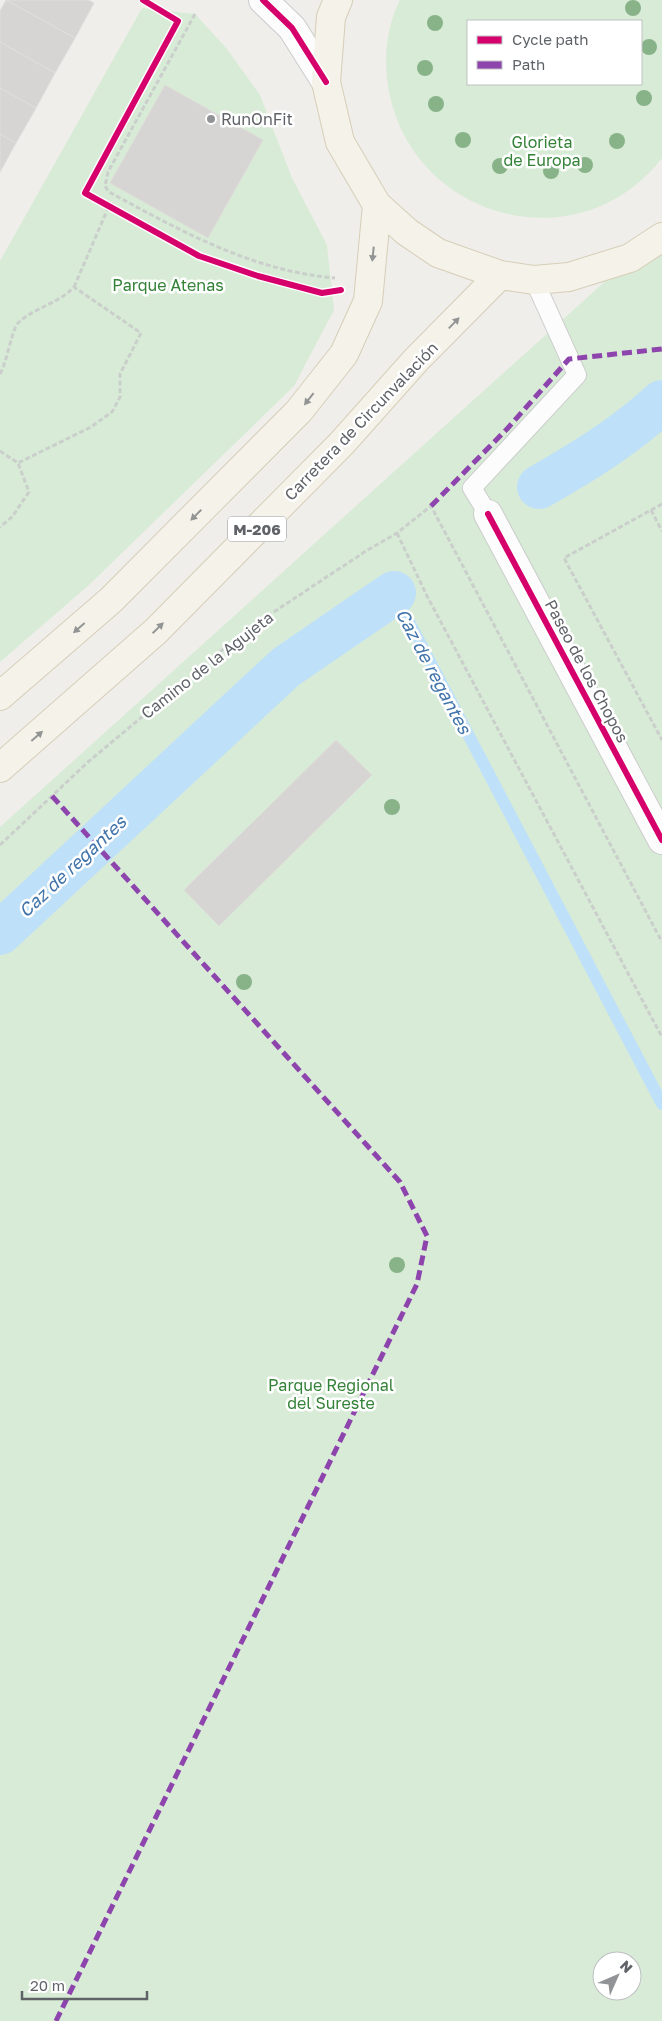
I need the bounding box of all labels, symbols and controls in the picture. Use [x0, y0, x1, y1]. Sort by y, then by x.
legend [467, 20, 642, 85]
text: Cycle path [512, 30, 588, 48]
text: Path [512, 55, 545, 73]
place label: RunOnFit [221, 109, 293, 129]
marker: RunOnFit [205, 113, 217, 125]
park label: Glorieta de Europa [503, 132, 581, 170]
one-way arrow [369, 246, 377, 262]
park label: Parque Atenas [112, 275, 224, 295]
one-way arrow [448, 318, 460, 330]
street label: Carretera de Circunvalación [280, 338, 442, 504]
one-way arrow [304, 392, 314, 406]
one-way arrow [190, 509, 202, 521]
road number: M-206 [228, 516, 286, 542]
street label: Paseo de los Chopos [541, 596, 633, 746]
water label: Caz de regantes [392, 605, 477, 739]
street label: Camino de la Agujeta [137, 607, 277, 723]
one-way arrow [73, 622, 85, 634]
one-way arrow [152, 622, 164, 634]
one-way arrow [30, 730, 42, 742]
water label: Caz de regantes [14, 810, 131, 921]
park label: Parque Regional del Sureste [268, 1375, 394, 1413]
north arrow [592, 1951, 642, 2001]
text: N [617, 1957, 636, 1976]
scale bar [22, 1968, 148, 2000]
text: 20 m [30, 1976, 65, 1994]

